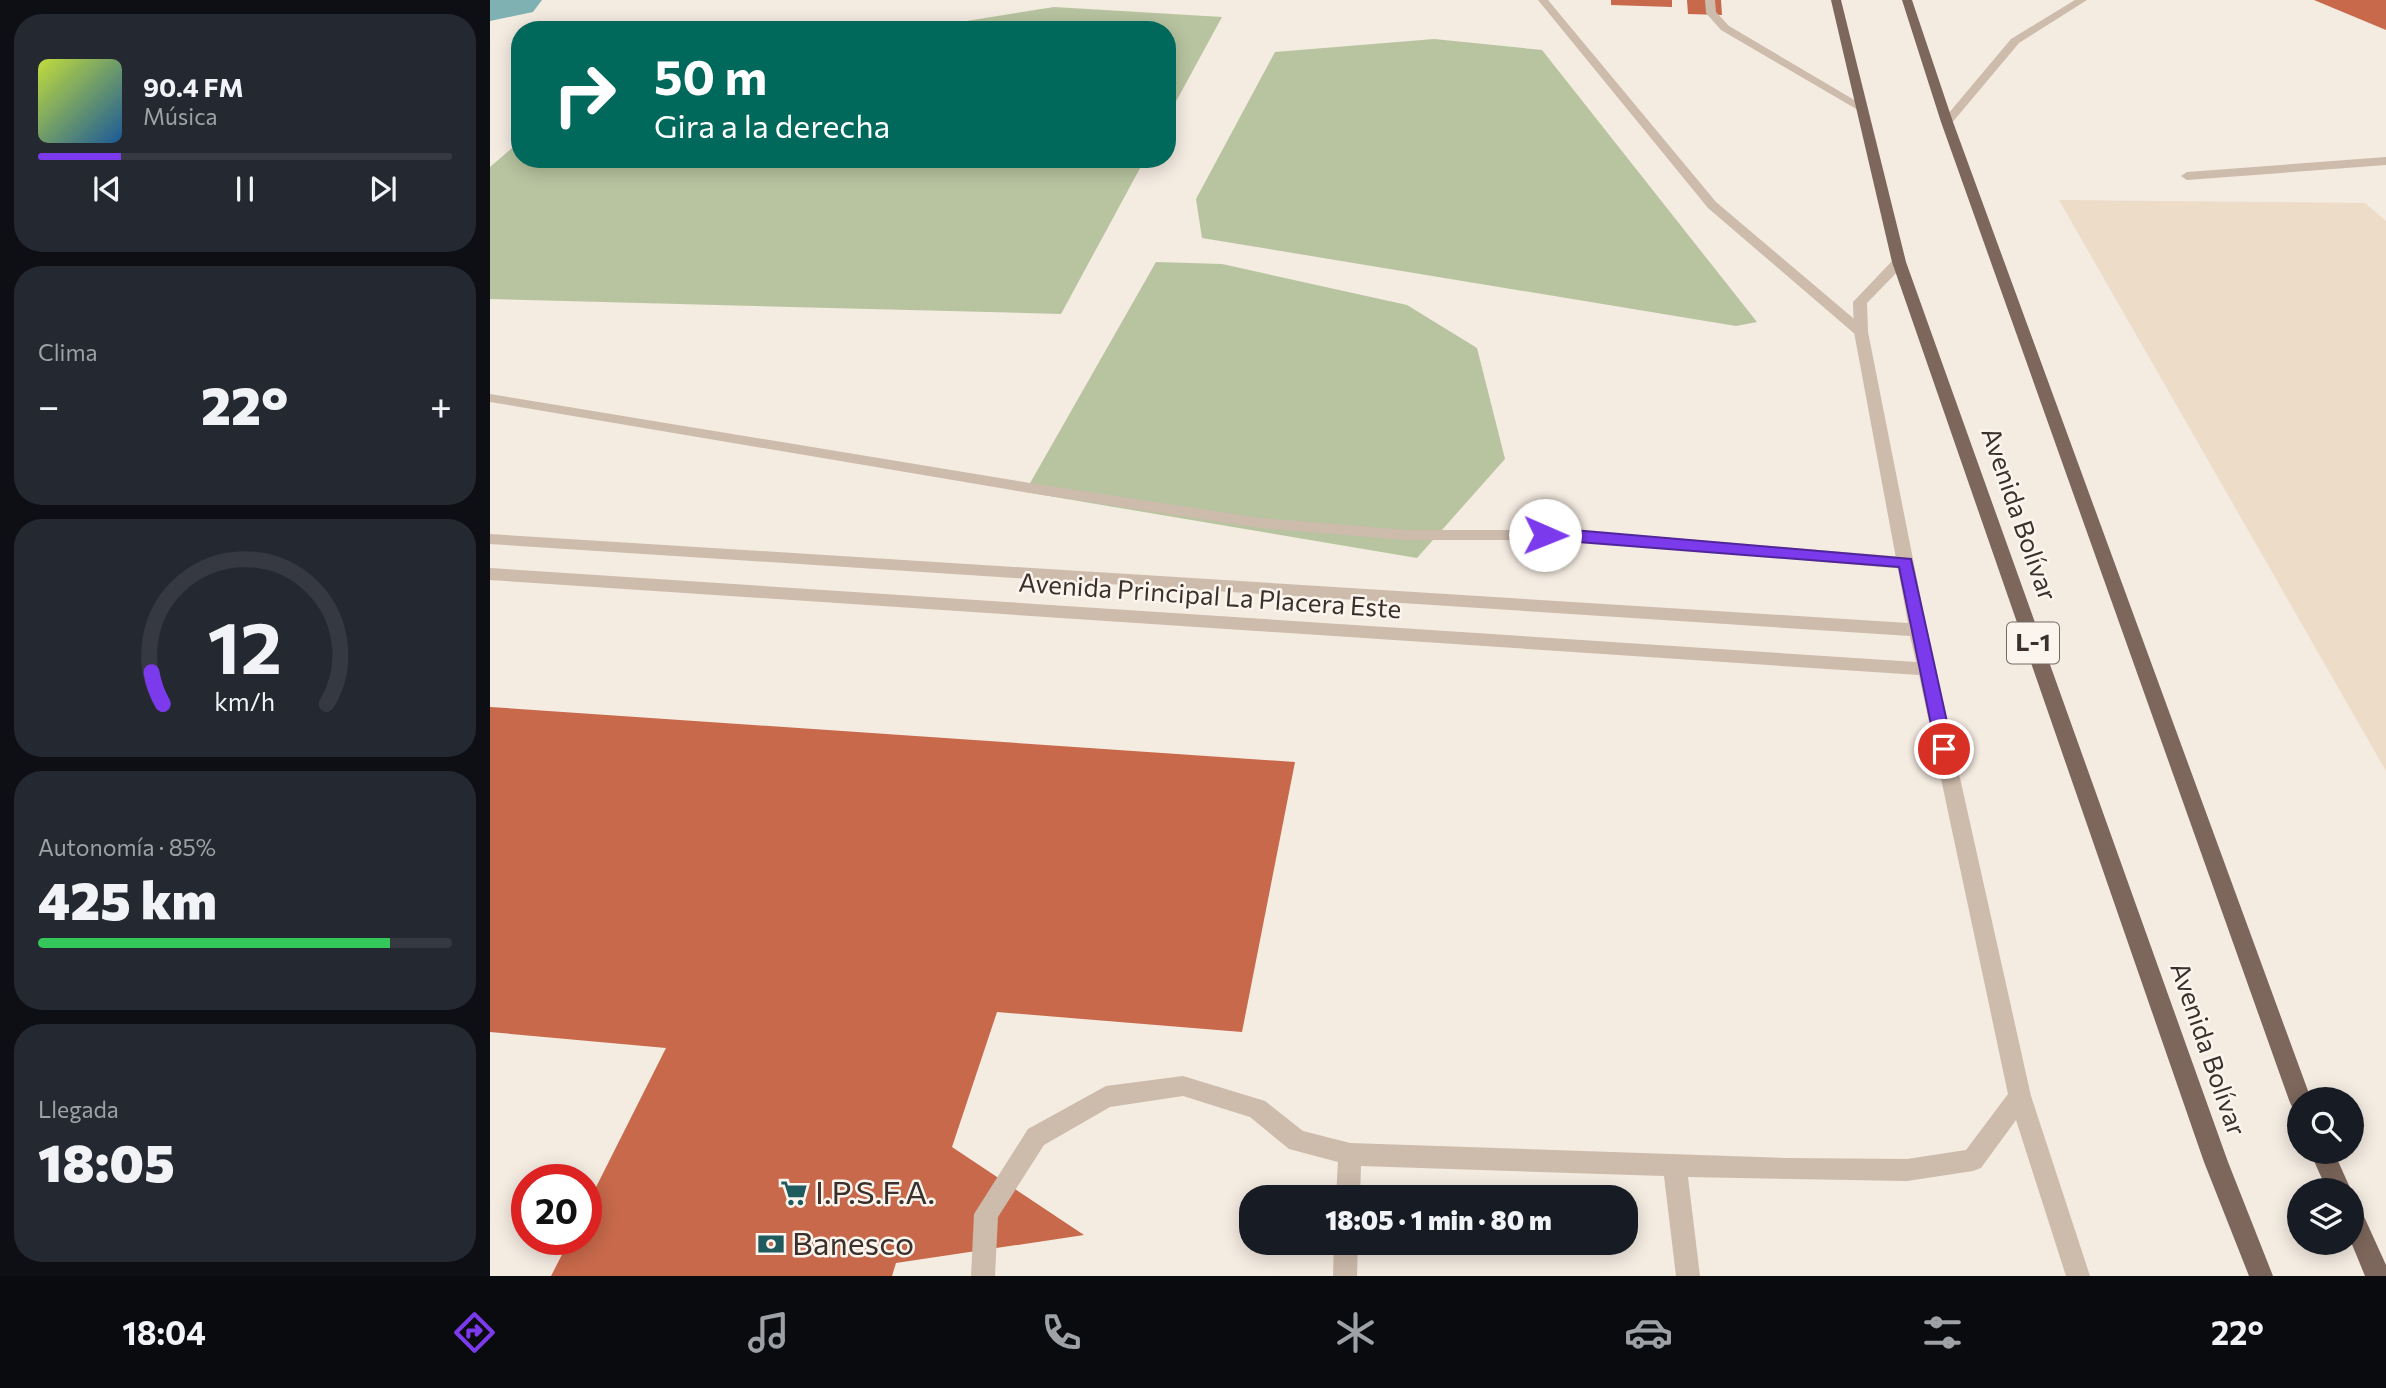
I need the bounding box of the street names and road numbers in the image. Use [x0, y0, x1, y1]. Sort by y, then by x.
street label: Avenida Bolívar [1976, 423, 2065, 604]
street label: Avenida Principal La Placera Este [1018, 566, 1403, 623]
road number: L-1 [2007, 622, 2059, 664]
street label: Avenida Bolívar [2165, 958, 2254, 1139]

